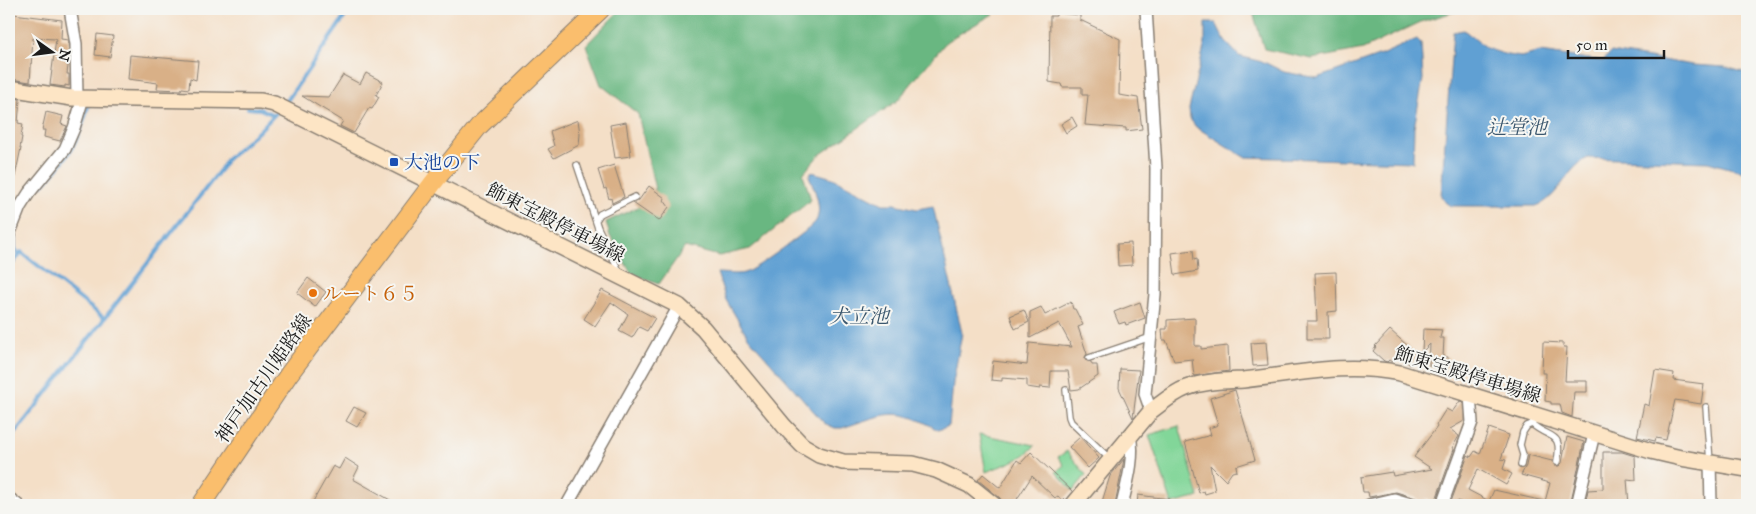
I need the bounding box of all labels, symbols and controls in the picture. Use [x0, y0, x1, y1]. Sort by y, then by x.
north arrow [28, 28, 78, 78]
scale bar [1568, 28, 1665, 60]
text: 50 m [1576, 36, 1608, 54]
text: N [54, 47, 74, 63]
water label: 辻堂池 [1487, 115, 1549, 139]
place label: 大池の下 [404, 151, 480, 174]
marker: 大池の下 [388, 156, 400, 168]
street label: 飾東宝殿停車場線 [483, 178, 629, 267]
place label: ルート６５ [323, 282, 418, 305]
marker: ルート６５ [307, 287, 319, 299]
water label: 犬立池 [829, 304, 891, 328]
street label: 神戸加古川姫路線 [210, 309, 316, 447]
street label: 飾東宝殿停車場線 [1392, 341, 1544, 408]

